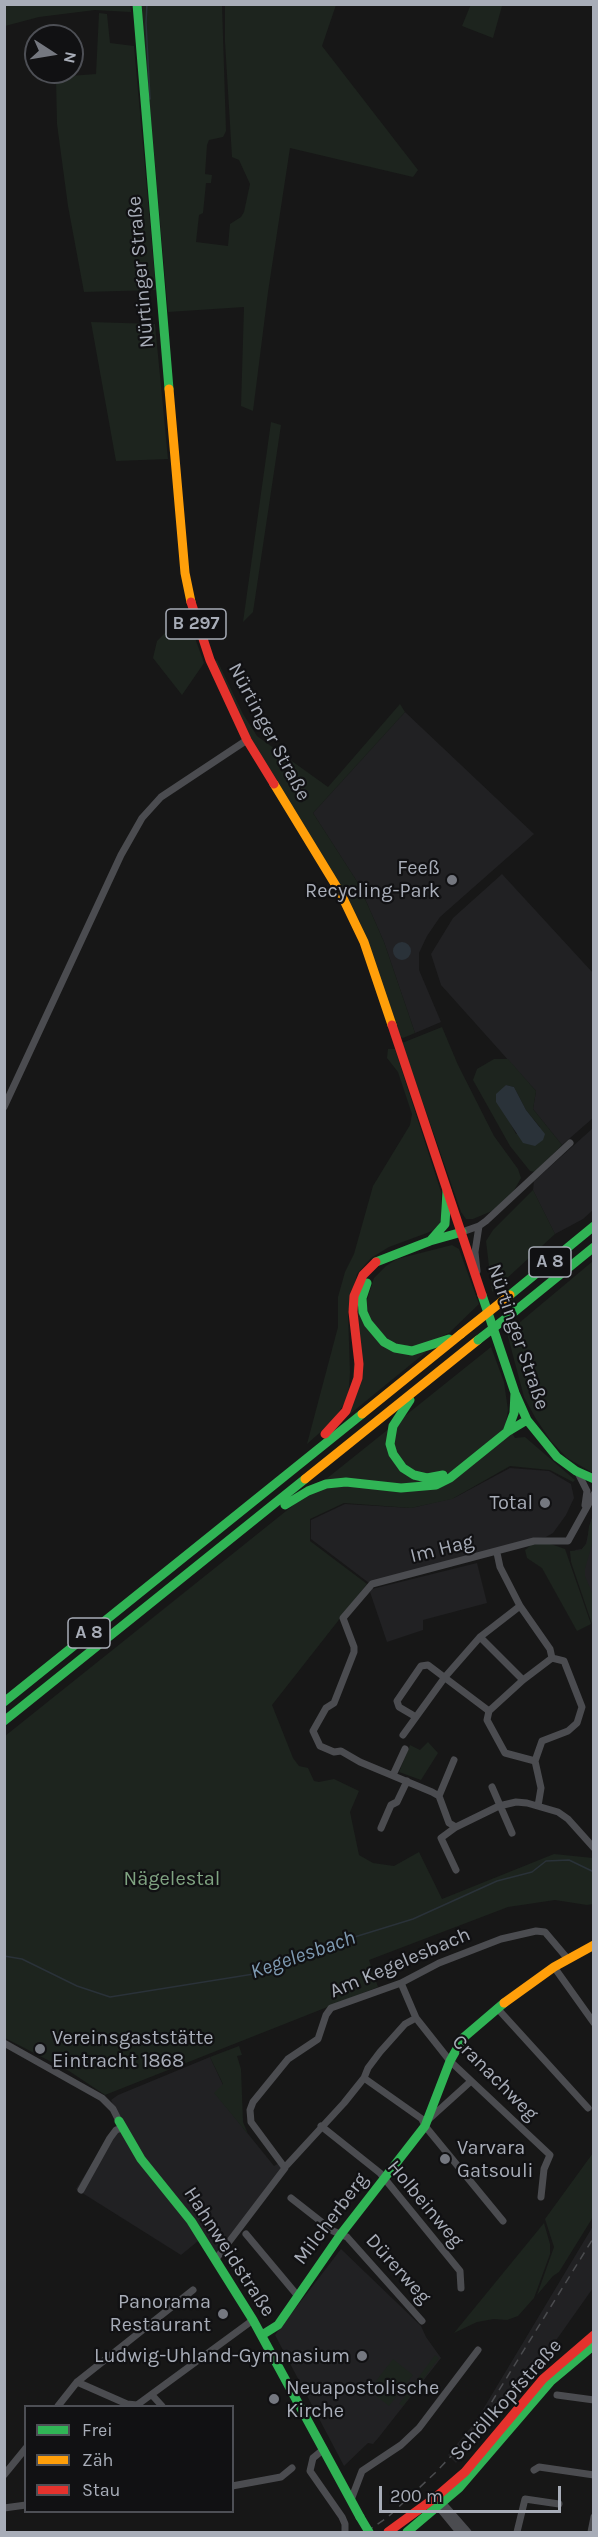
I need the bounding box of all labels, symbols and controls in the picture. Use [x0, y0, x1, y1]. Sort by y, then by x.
north arrow [24, 24, 84, 84]
text: N [60, 50, 81, 65]
street label: Nürtinger Straße [122, 195, 160, 349]
road number: B 297 [166, 609, 226, 639]
street label: Nürtinger Straße [223, 659, 315, 805]
place label: Feeß Recycling-Park [305, 856, 440, 903]
marker: Feeß Recycling-Park [445, 873, 459, 887]
road number: A 8 [529, 1247, 571, 1277]
street label: Nürtinger Straße [482, 1261, 554, 1413]
place label: Total [490, 1491, 533, 1515]
marker: Total [538, 1496, 552, 1510]
street label: Im Hag [408, 1530, 476, 1568]
road number: A 8 [68, 1618, 110, 1648]
park label: Nägelestal [124, 1867, 220, 1891]
street label: Am Kegelesbach [326, 1923, 474, 2003]
water label: Kegelesbach [247, 1925, 359, 1985]
place label: Vereinsgaststätte Eintracht 1868 [52, 2026, 214, 2073]
street label: Cranachweg [447, 2030, 543, 2126]
marker: Vereinsgaststätte Eintracht 1868 [33, 2042, 47, 2056]
place label: Varvara Gatsouli [457, 2136, 534, 2183]
marker: Varvara Gatsouli [438, 2152, 452, 2166]
street label: Holbeinweg [382, 2156, 468, 2252]
street label: Milcherberg [289, 2168, 373, 2270]
street label: Hahnweidstraße [178, 2183, 280, 2321]
street label: Dürerweg [360, 2229, 436, 2309]
place label: Panorama Restaurant [110, 2290, 211, 2337]
marker: Panorama Restaurant [216, 2307, 230, 2321]
street label: Schöllkopfstraße [445, 2334, 567, 2466]
place label: Ludwig-Uhland-Gymnasium [94, 2344, 350, 2368]
marker: Ludwig-Uhland-Gymnasium [355, 2349, 369, 2363]
place label: Neuapostolische Kirche [286, 2376, 439, 2423]
marker: Neuapostolische Kirche [267, 2392, 281, 2406]
legend [24, 2405, 234, 2513]
text: Frei [82, 2419, 113, 2441]
text: Zäh [82, 2449, 113, 2471]
scale bar [382, 2474, 564, 2512]
text: Stau [82, 2479, 120, 2501]
text: 200 m [390, 2485, 443, 2507]

